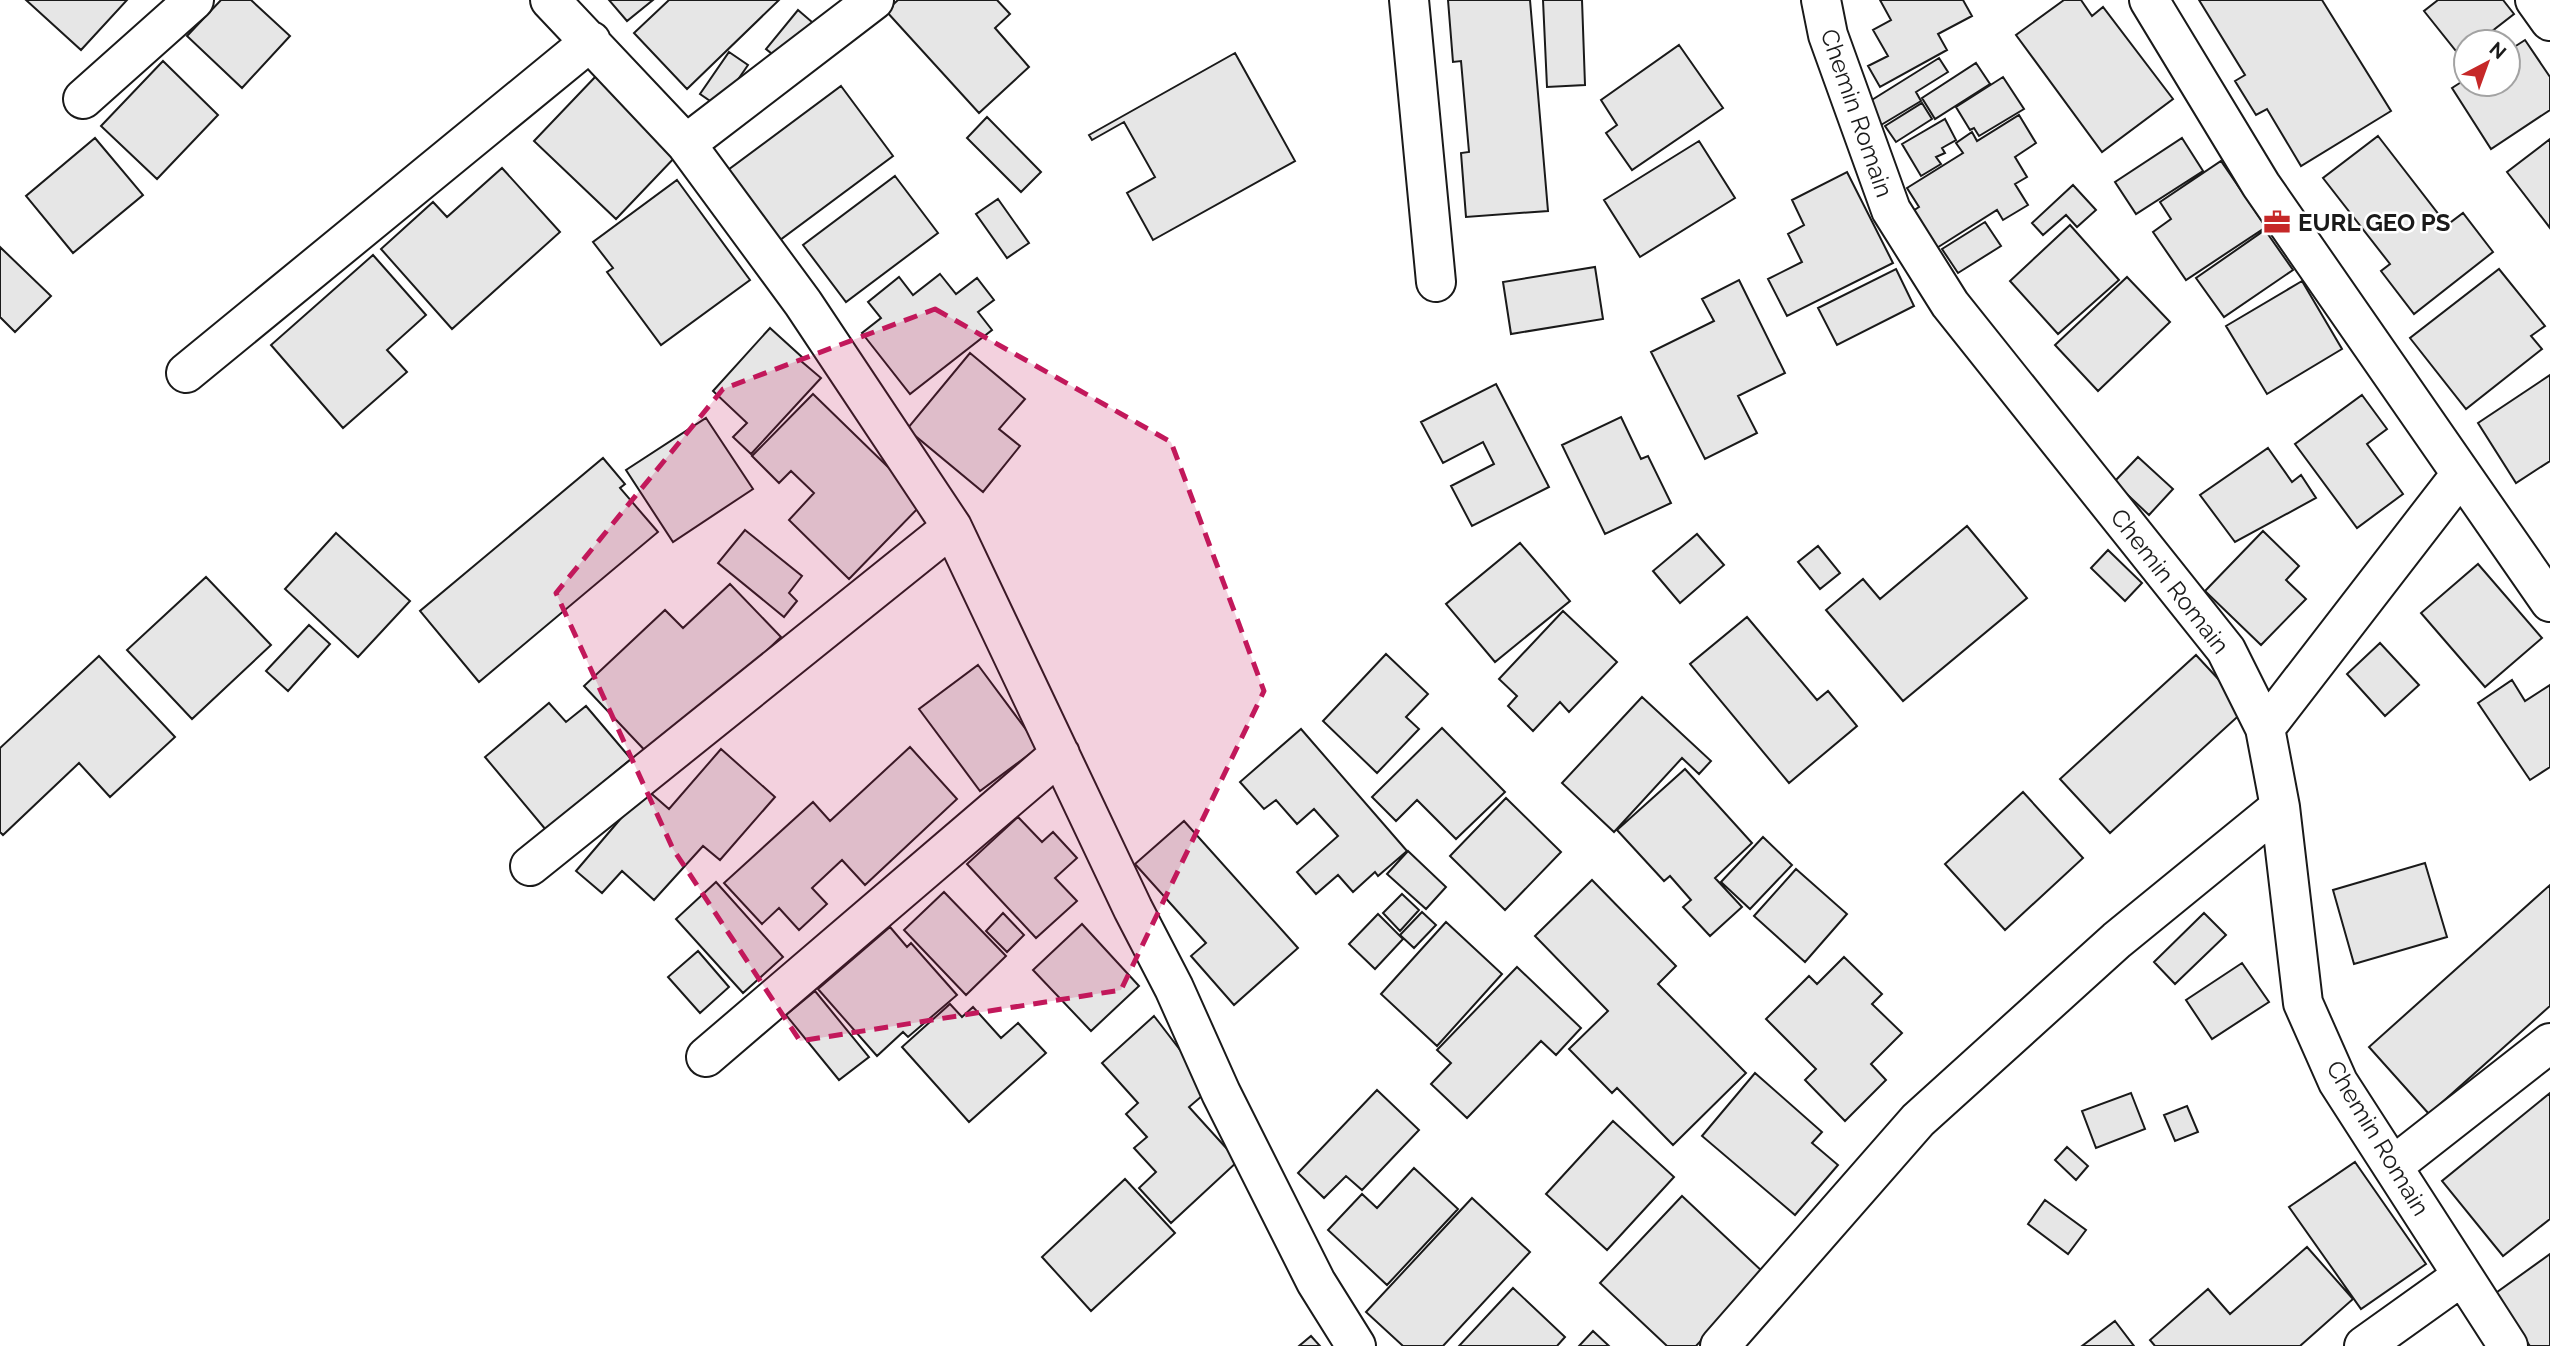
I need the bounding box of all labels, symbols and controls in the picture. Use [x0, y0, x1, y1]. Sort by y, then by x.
street label: Chemin Romain [1815, 25, 1899, 201]
north arrow [2452, 28, 2522, 98]
text: N [2485, 37, 2511, 63]
office icon: EURL GEO PS [2262, 207, 2292, 237]
place label: EURL GEO PS [2298, 208, 2451, 237]
street label: Chemin Romain [2104, 503, 2236, 659]
street label: Chemin Romain [2320, 1055, 2436, 1221]

